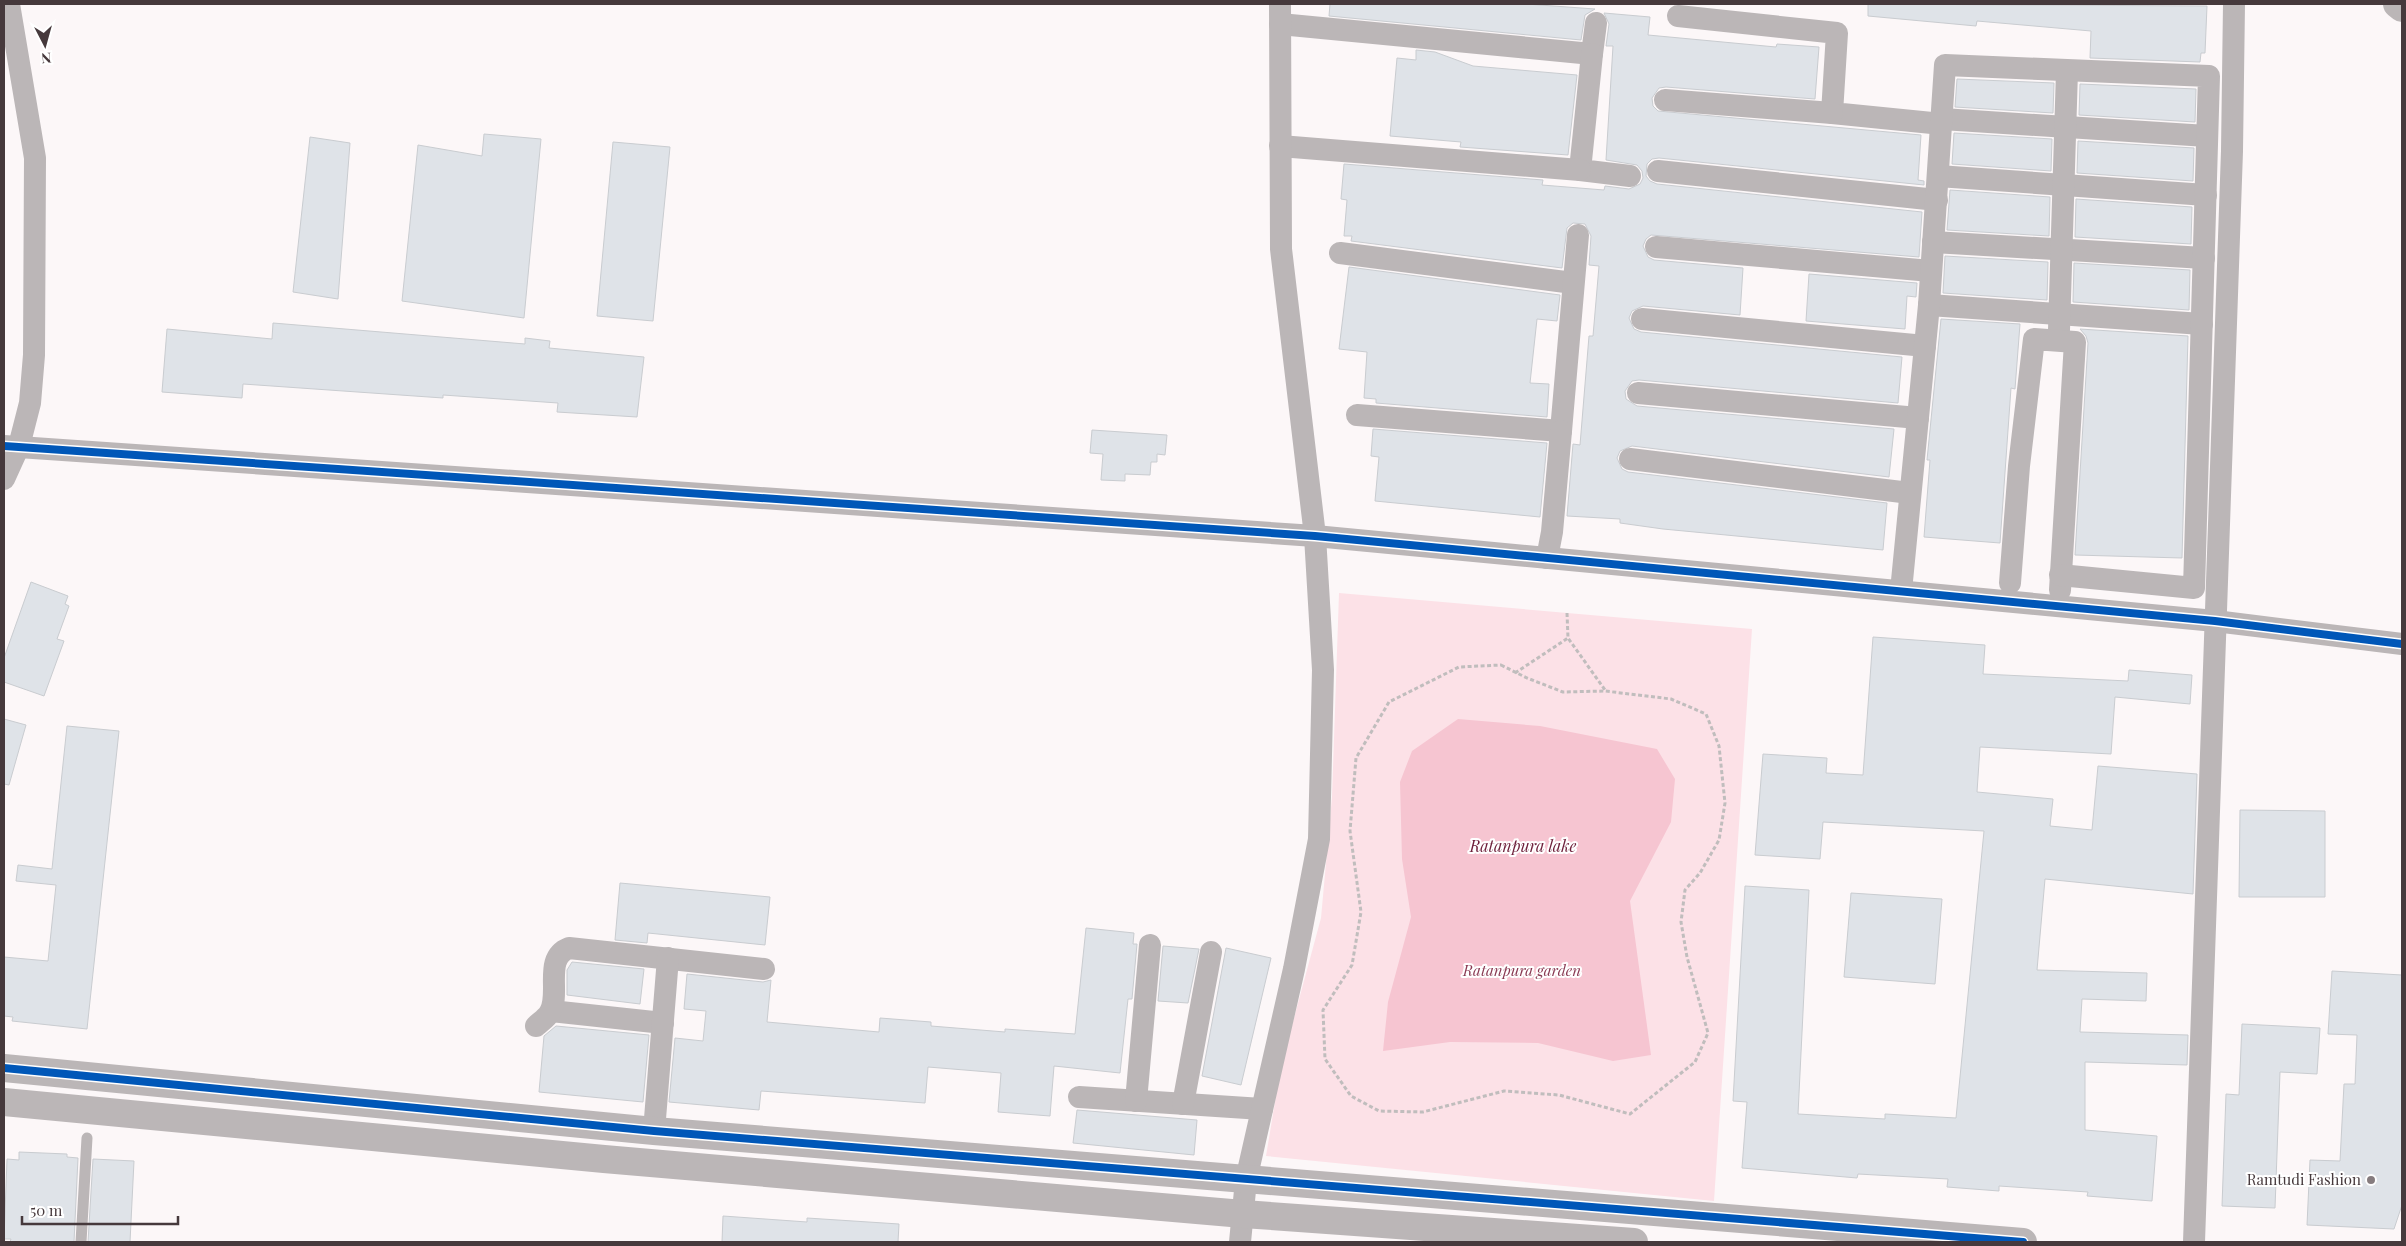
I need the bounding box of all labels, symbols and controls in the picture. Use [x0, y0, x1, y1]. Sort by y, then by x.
north arrow [20, 20, 70, 70]
text: N [40, 48, 52, 68]
water label: Ratanpura lake [1469, 835, 1576, 856]
park label: Ratanpura garden [1462, 960, 1581, 980]
place label: Ramtudi Fashion [2247, 1169, 2361, 1189]
marker: Ramtudi Fashion [2365, 1174, 2377, 1186]
scale bar [22, 1194, 179, 1226]
text: 50 m [30, 1200, 63, 1220]

